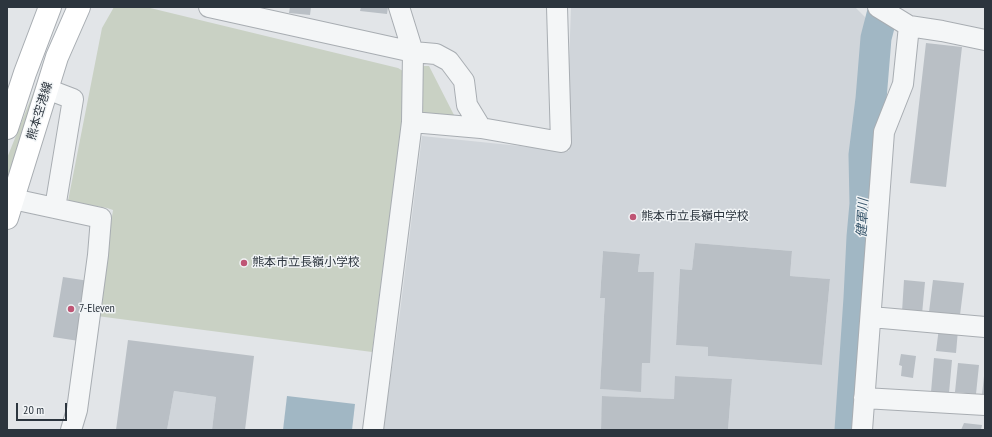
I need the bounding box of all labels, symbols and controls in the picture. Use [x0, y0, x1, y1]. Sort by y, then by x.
street label: 熊本空港線 [24, 80, 56, 142]
water label: 健軍川 [854, 198, 872, 238]
place label: 熊本市立長嶺中学校 [641, 210, 749, 224]
marker: 熊本市立長嶺中学校 [628, 212, 638, 222]
place label: 熊本市立長嶺小学校 [252, 256, 360, 270]
marker: 熊本市立長嶺小学校 [239, 258, 249, 268]
place label: 7-Eleven [79, 302, 115, 316]
marker: 7-Eleven [66, 304, 76, 314]
scale bar [18, 395, 69, 421]
text: 20 m [23, 402, 44, 417]

